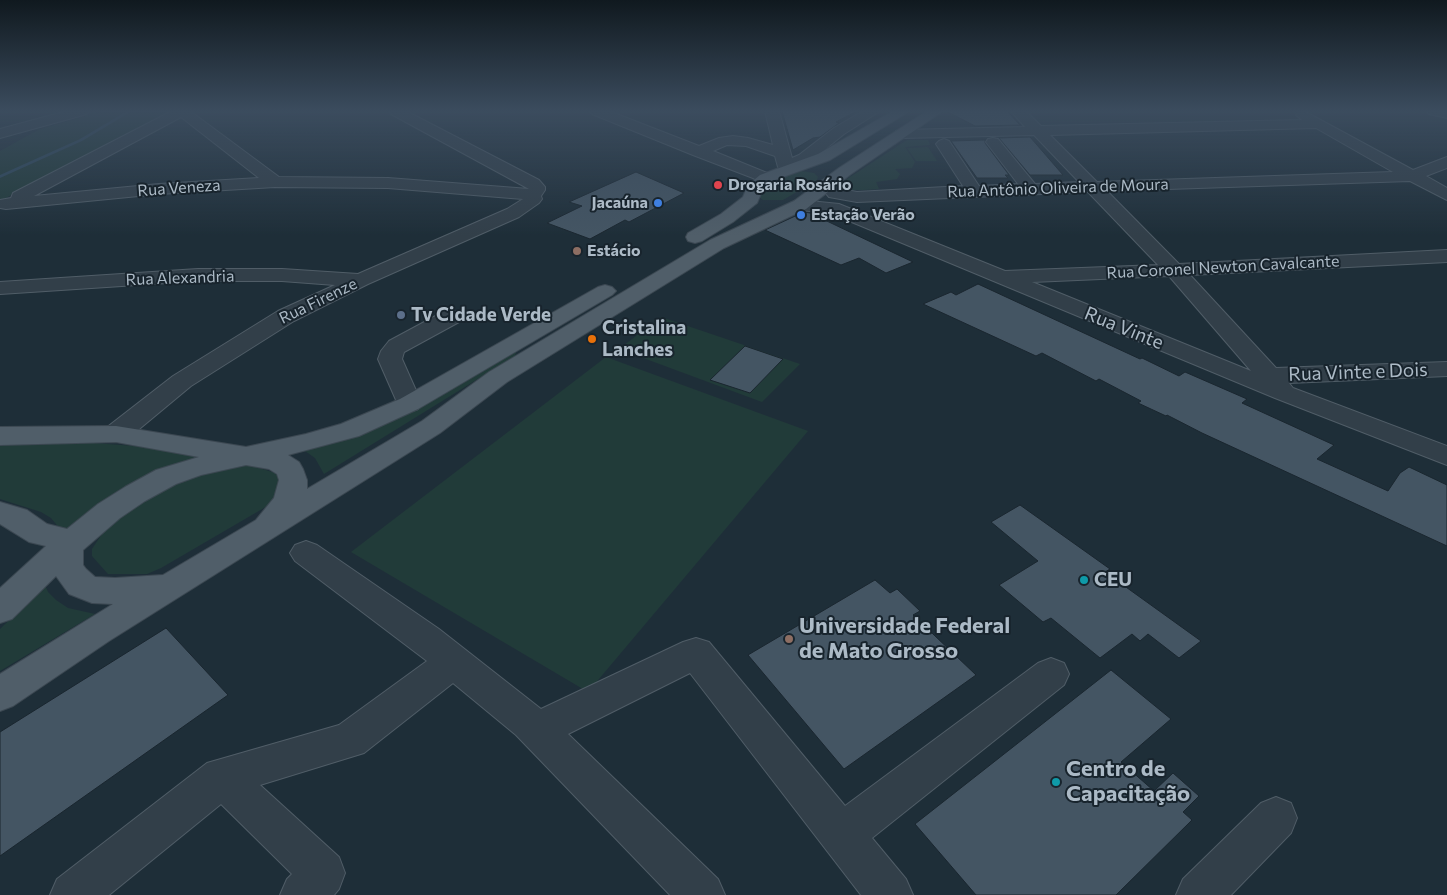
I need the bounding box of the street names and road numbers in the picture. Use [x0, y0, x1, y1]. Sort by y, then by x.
street label: Rua Antônio Oliveira de Moura [947, 175, 1169, 201]
street label: Rua Veneza [137, 176, 221, 200]
street label: Rua Coronel Newton Cavalcante [1106, 251, 1340, 283]
street label: Rua Alexandria [125, 267, 235, 289]
street label: Rua Firenze [276, 274, 360, 328]
street label: Rua Vinte [1081, 302, 1167, 354]
street label: Rua Vinte e Dois [1288, 358, 1428, 386]

